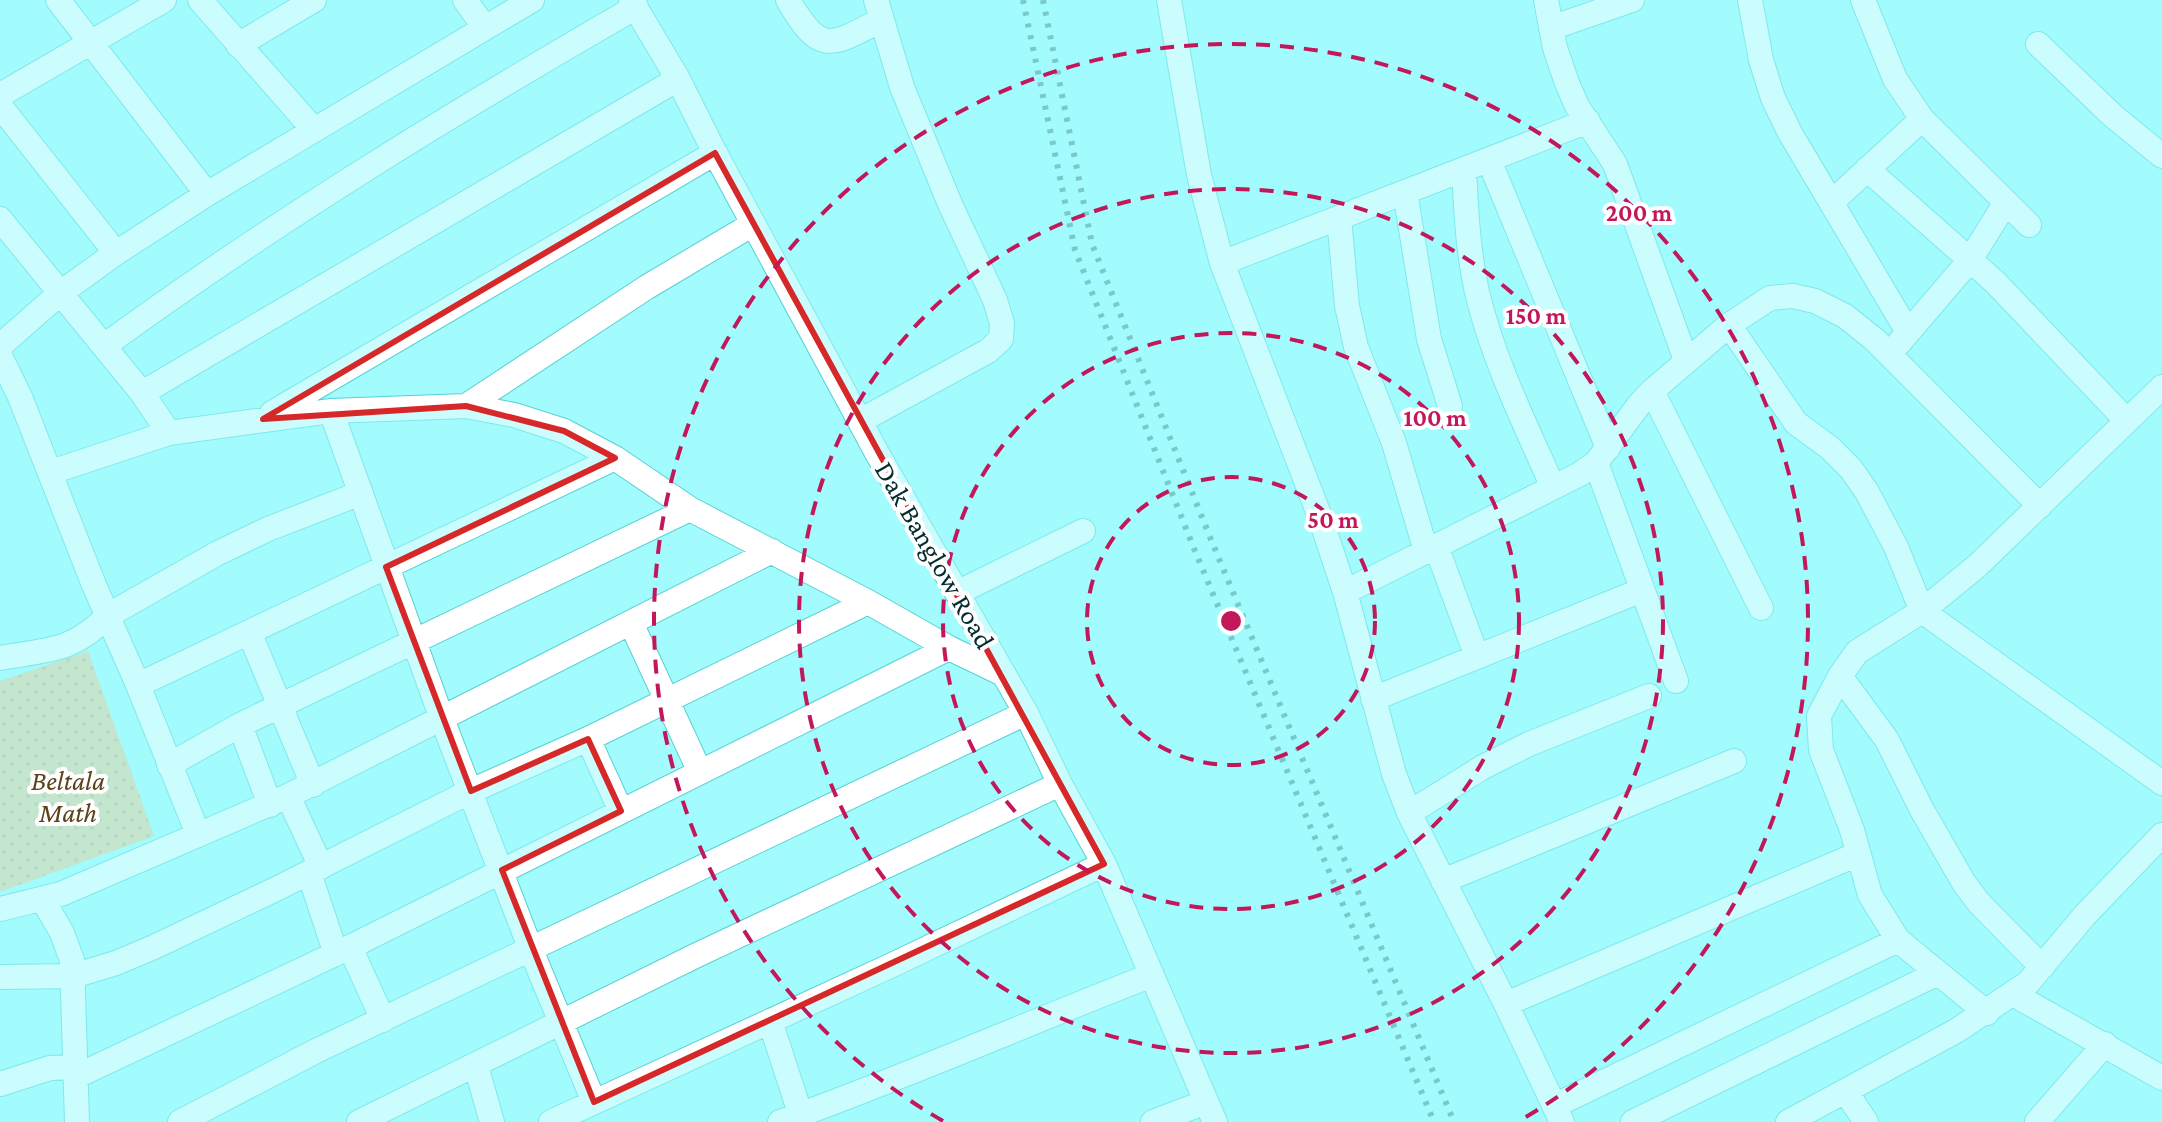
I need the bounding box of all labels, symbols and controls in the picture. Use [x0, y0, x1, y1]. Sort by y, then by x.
text: 200 m [1606, 199, 1673, 226]
text: 150 m [1506, 302, 1567, 329]
text: 100 m [1403, 404, 1467, 431]
street label: Dak Banglow Road [869, 456, 1001, 654]
text: 50 m [1307, 506, 1359, 533]
centre of rings [1217, 607, 1245, 635]
park label: Beltala Math [31, 765, 105, 828]

